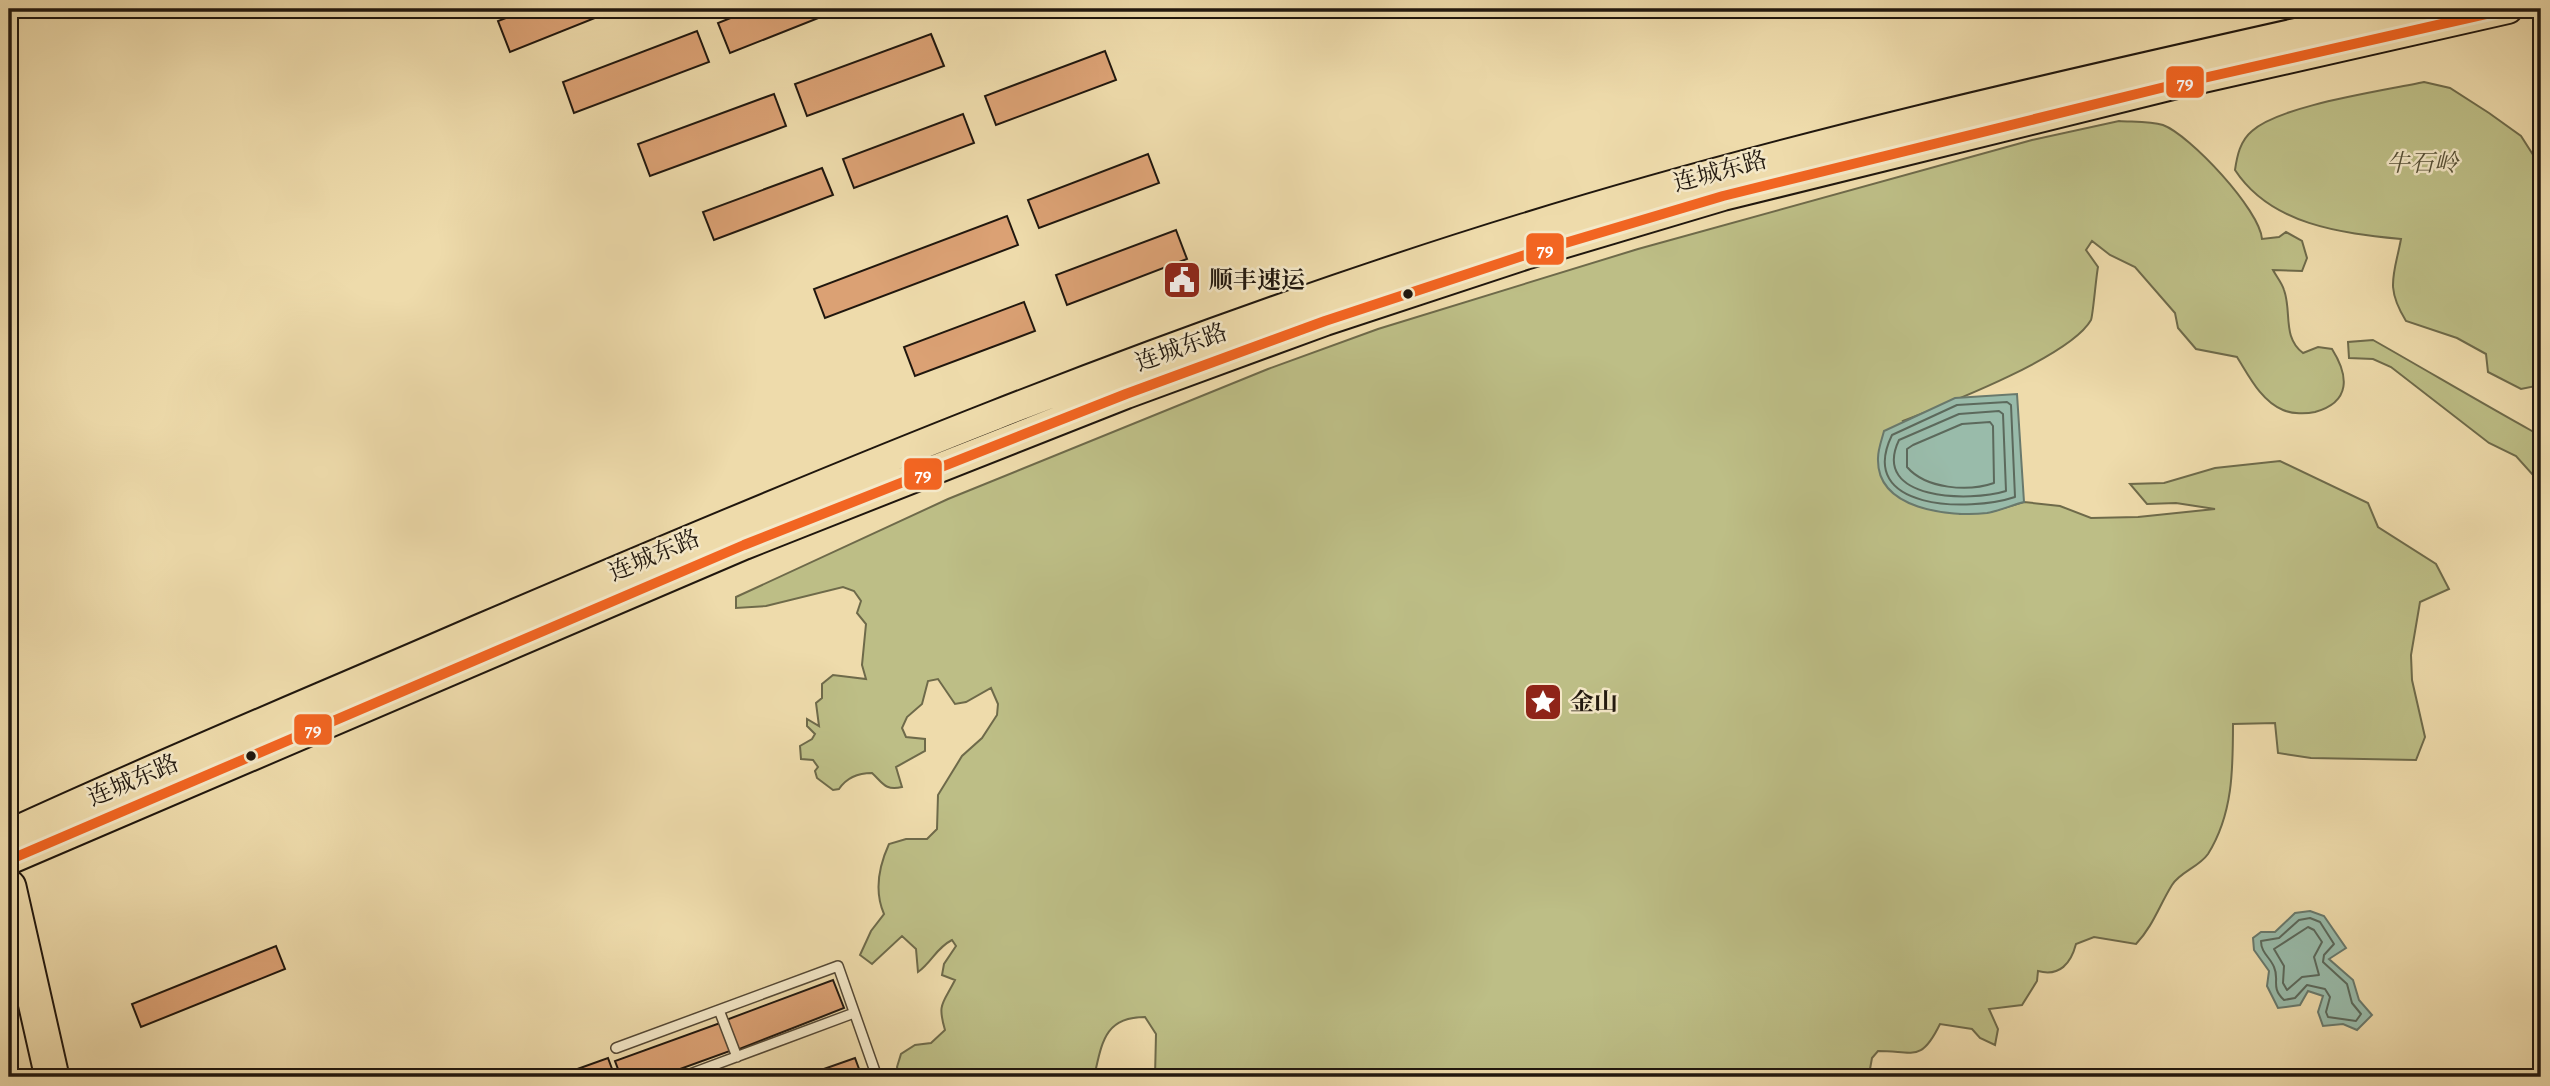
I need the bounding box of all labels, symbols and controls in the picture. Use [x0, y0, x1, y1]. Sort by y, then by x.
line badge: 79 [2165, 65, 2205, 99]
text: 79 [2177, 70, 2194, 96]
street label: 连城东路 [1669, 143, 1771, 199]
park label: 牛石岭 [2386, 147, 2460, 179]
line badge: 79 [1525, 232, 1565, 266]
text: 79 [1537, 237, 1554, 263]
public building icon: 顺丰速运 [1161, 259, 1203, 301]
place label: 顺丰速运 [1209, 264, 1305, 296]
unlabelled marker [1401, 287, 1415, 301]
street label: 连城东路 [1130, 316, 1232, 378]
line badge: 79 [903, 457, 943, 491]
text: 79 [915, 462, 932, 488]
street label: 连城东路 [604, 522, 704, 588]
place icon: 金山 [1522, 681, 1564, 723]
place label: 金山 [1570, 686, 1618, 718]
line badge: 79 [293, 713, 333, 746]
text: 79 [305, 717, 322, 743]
street label: 连城东路 [83, 747, 183, 813]
unlabelled marker [244, 749, 258, 763]

